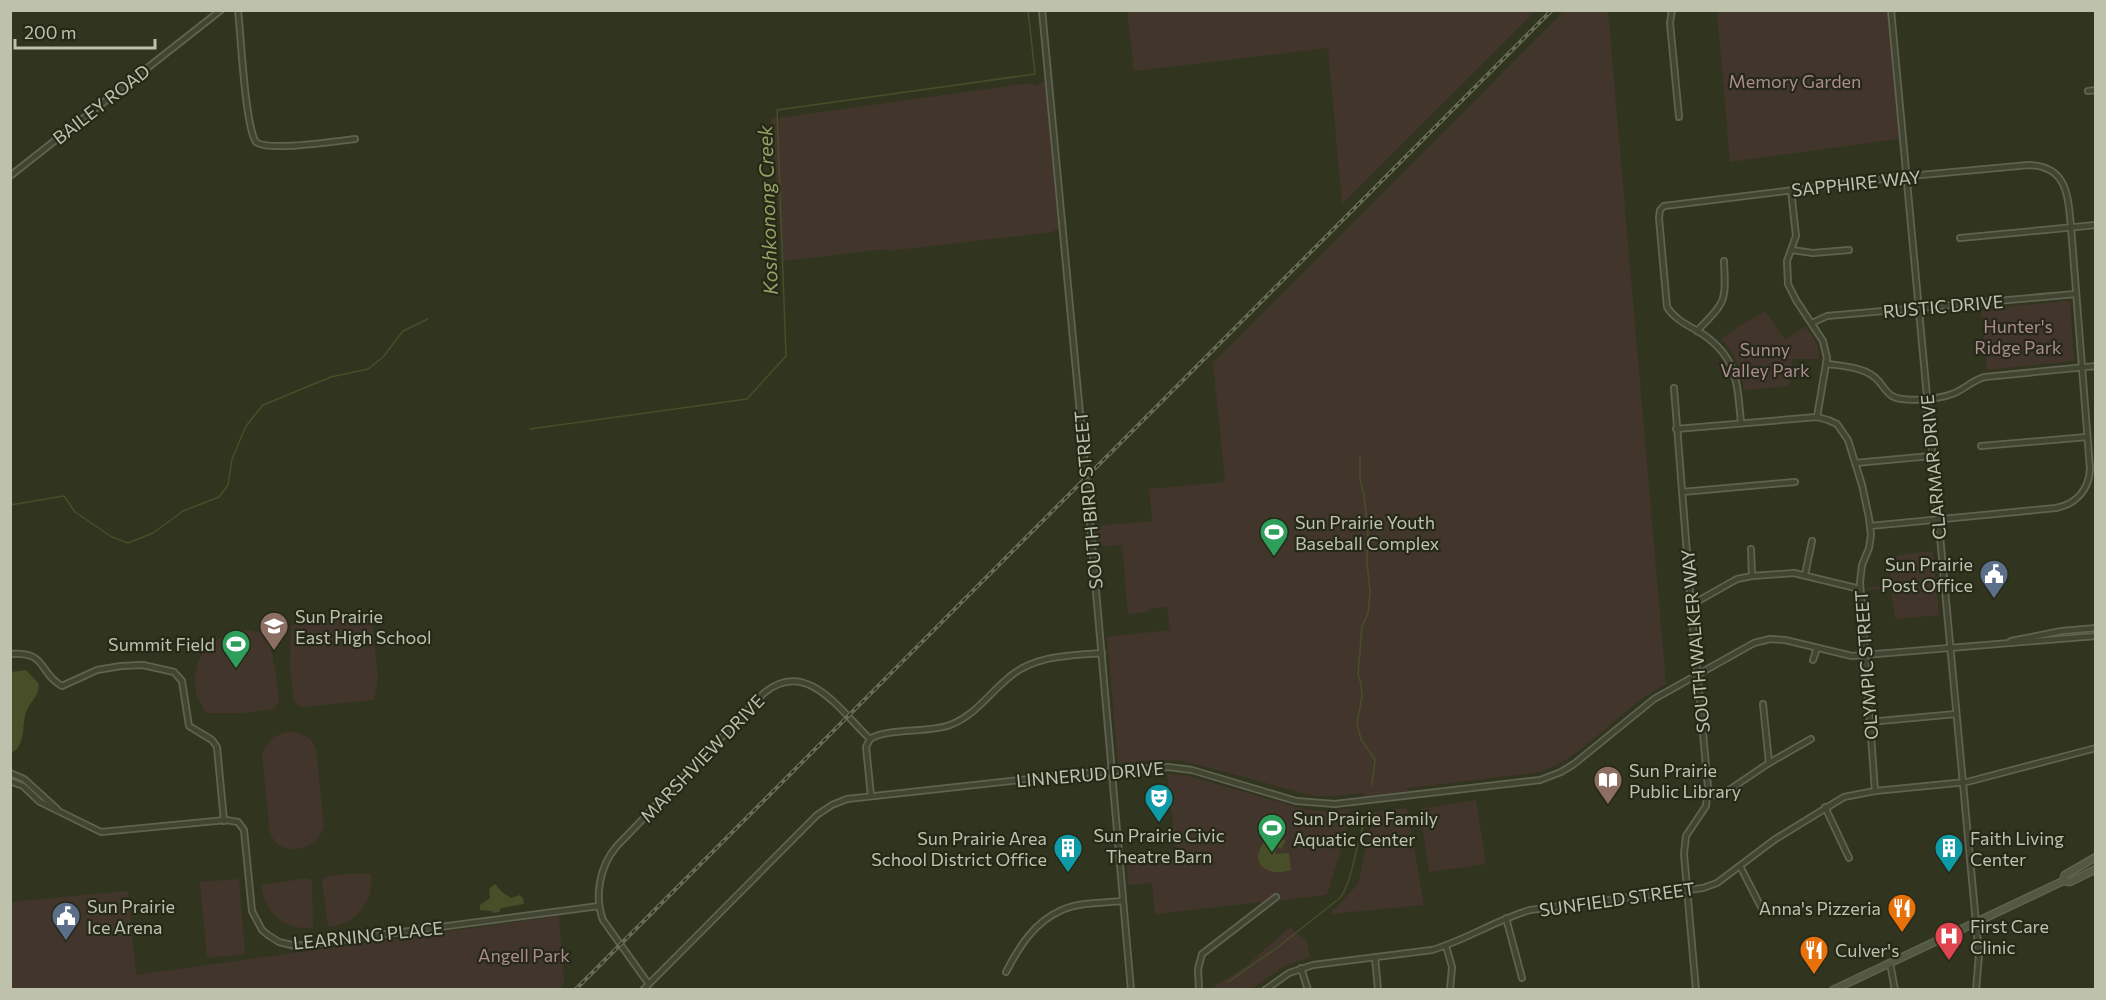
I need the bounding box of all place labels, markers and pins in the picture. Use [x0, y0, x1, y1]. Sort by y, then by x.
place label: Sun Prairie Youth Baseball Complex [1295, 511, 1440, 554]
sports icon: Sun Prairie Youth Baseball Complex [1258, 516, 1290, 558]
place label: Sun Prairie Post Office [1881, 553, 1973, 596]
public building icon: Sun Prairie Post Office [1978, 558, 2010, 600]
place label: Sun Prairie East High School [295, 605, 432, 648]
school or university icon: Sun Prairie East High School [258, 610, 290, 652]
sports icon: Summit Field [220, 628, 252, 670]
place label: Summit Field [108, 633, 215, 655]
place label: Sun Prairie Public Library [1629, 759, 1741, 802]
library icon: Sun Prairie Public Library [1592, 764, 1624, 806]
theatre icon: Sun Prairie Civic Theatre Barn [1143, 782, 1175, 824]
place label: Sun Prairie Family Aquatic Center [1293, 807, 1438, 850]
sports icon: Sun Prairie Family Aquatic Center [1256, 812, 1288, 854]
place label: Sun Prairie Civic Theatre Barn [1093, 824, 1225, 867]
place label: Sun Prairie Area School District Office [871, 827, 1047, 870]
place label: Faith Living Center [1970, 827, 2064, 870]
building icon: Sun Prairie Area School District Office [1052, 832, 1084, 874]
building icon: Faith Living Center [1933, 832, 1965, 874]
restaurant icon: Anna's Pizzeria [1886, 892, 1918, 934]
place label: Sun Prairie Ice Arena [87, 895, 175, 938]
place label: Anna's Pizzeria [1759, 897, 1881, 919]
public building icon: Sun Prairie Ice Arena [50, 900, 82, 942]
place label: First Care Clinic [1970, 915, 2049, 958]
hospital icon: First Care Clinic [1933, 920, 1965, 962]
restaurant icon: Culver's [1798, 934, 1830, 976]
place label: Culver's [1835, 939, 1899, 961]

